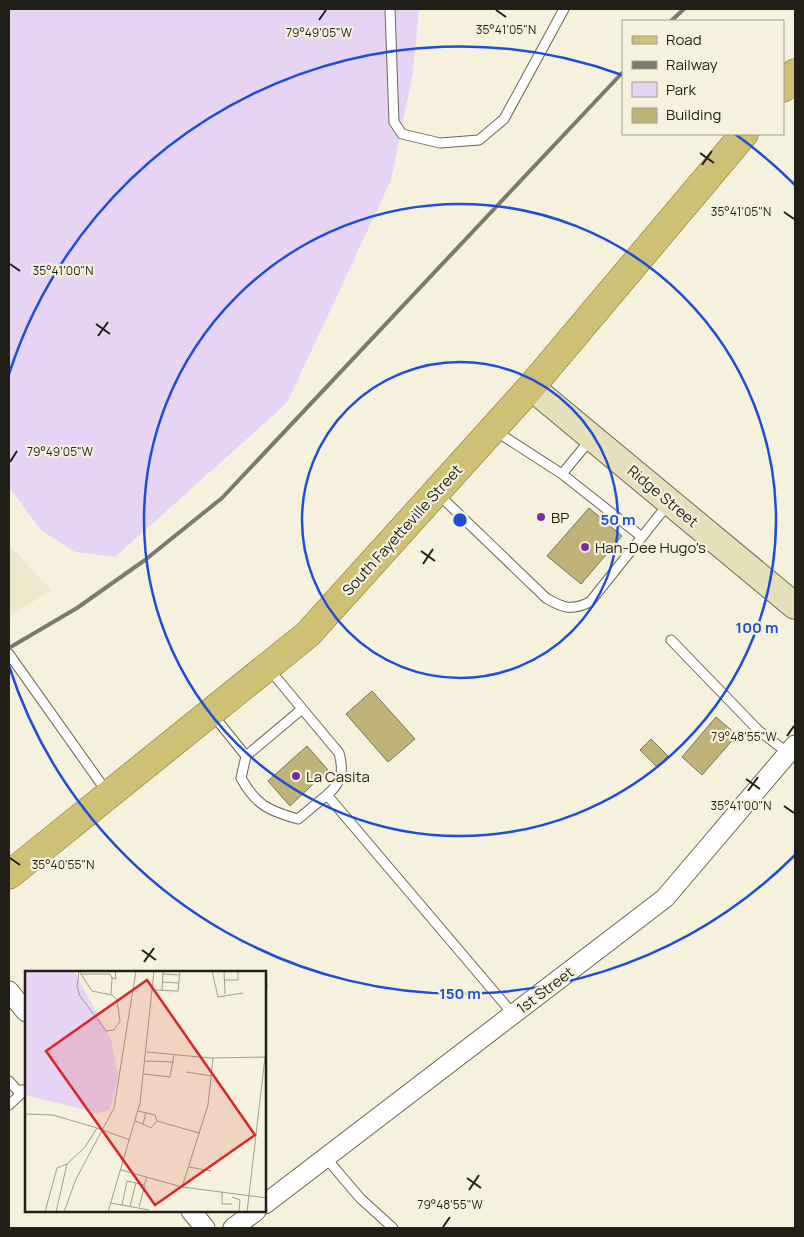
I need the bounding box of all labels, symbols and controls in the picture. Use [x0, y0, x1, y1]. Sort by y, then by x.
legend [622, 20, 784, 135]
text: 35°41'05"N [476, 21, 536, 38]
text: 79°49'05"W [286, 24, 353, 41]
text: Road [666, 29, 702, 50]
text: Railway [666, 54, 718, 75]
text: Park [666, 79, 696, 100]
text: Building [666, 104, 721, 125]
text: 35°41'05"N [711, 203, 771, 220]
text: 35°41'00"N [33, 262, 93, 279]
text: 79°49'05"W [27, 443, 94, 460]
street label: South Fayetteville Street [337, 460, 467, 600]
street label: Ridge Street [623, 460, 703, 532]
place label: BP [551, 507, 569, 528]
text: 50 m [600, 509, 636, 530]
centre of rings [451, 511, 469, 529]
marker: BP [535, 511, 547, 523]
place label: Han-Dee Hugo's [595, 537, 706, 558]
marker: Han-Dee Hugo's [579, 541, 591, 553]
text: 100 m [736, 617, 778, 638]
text: 79°48'55"W [711, 728, 777, 745]
place label: La Casita [306, 766, 370, 787]
marker: La Casita [290, 770, 302, 782]
text: 35°41'00"N [711, 797, 771, 814]
text: 35°40'55"N [32, 856, 94, 873]
street label: 1st Street [512, 962, 578, 1018]
inset map [25, 971, 266, 1212]
text: 150 m [439, 983, 481, 1004]
text: 79°48'55"W [417, 1196, 483, 1213]

